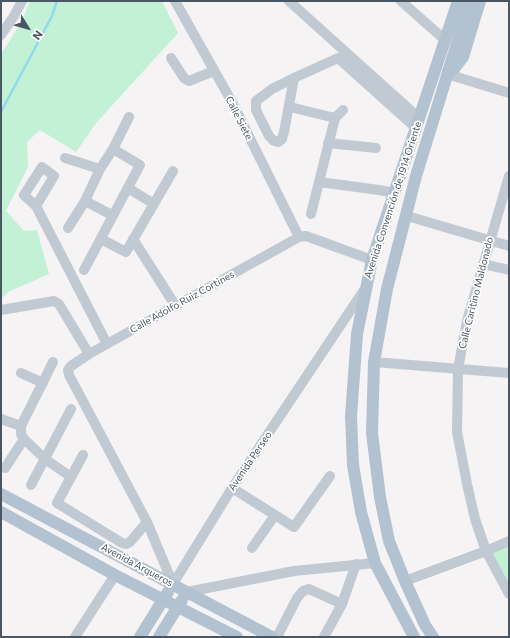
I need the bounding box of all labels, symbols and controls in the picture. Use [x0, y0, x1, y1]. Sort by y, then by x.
north arrow [8, 8, 48, 48]
text: N [30, 28, 46, 43]
street label: Calle Siete [223, 94, 255, 142]
street label: Avenida Convención de 1914 Oriente [362, 120, 424, 280]
street label: Calle Caritino Maldonado [456, 236, 496, 350]
street label: Calle Adolfo Ruiz Cortines [128, 268, 236, 336]
street label: Avenida Perseo [226, 429, 274, 493]
street label: Avenida Arqueros [99, 541, 175, 589]

